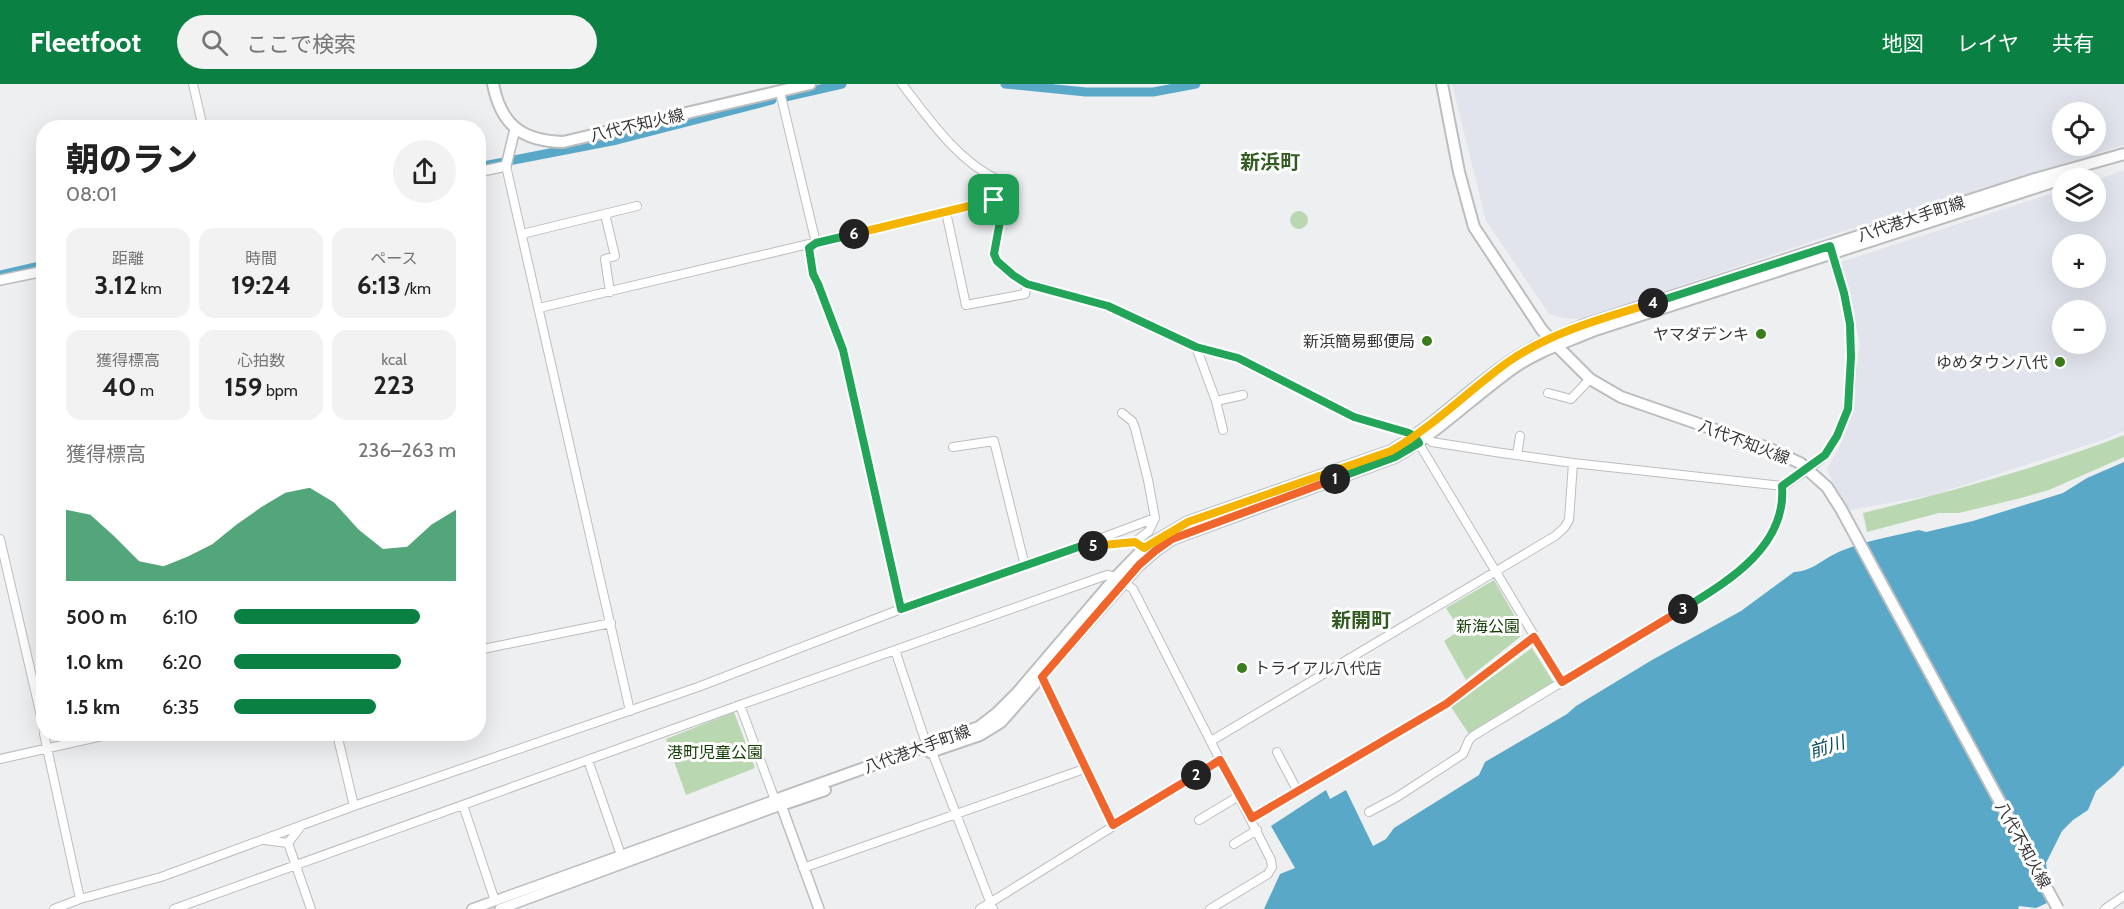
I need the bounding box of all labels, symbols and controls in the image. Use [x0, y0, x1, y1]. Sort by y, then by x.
search box [177, 15, 597, 69]
text: Fleetfoot [30, 25, 141, 59]
icon: search [198, 26, 231, 59]
text: ここで検索 [246, 31, 356, 58]
text: 地図 [1882, 31, 1924, 56]
text: レイヤ [1957, 31, 2019, 56]
text: 共有 [2052, 31, 2094, 56]
map controls [2052, 102, 2106, 354]
button: locate [2052, 102, 2106, 156]
street label: 八代不知火線 [588, 105, 686, 145]
text: 朝のラン [66, 139, 198, 179]
button: share [393, 140, 456, 203]
district label: 新浜町 [1240, 150, 1300, 174]
button: layers [2052, 168, 2106, 222]
pin [968, 174, 1019, 225]
text: 08:01 [66, 182, 117, 206]
icon: arrive [977, 183, 1010, 216]
street label: 八代港大手町線 [1855, 193, 1967, 245]
pin: 6 [839, 219, 869, 249]
text: 6 [850, 224, 859, 243]
button: + [2052, 234, 2106, 288]
text: 距離 [112, 249, 144, 268]
text: 時間 [245, 249, 277, 268]
text: ペース [370, 249, 418, 268]
text: 3.12 [94, 269, 137, 301]
text: 19:24 [231, 269, 291, 301]
text: 6:13 [357, 269, 401, 301]
text: km [137, 279, 162, 298]
text: /km [401, 279, 431, 298]
pin: 4 [1638, 288, 1668, 318]
text: 4 [1648, 293, 1658, 312]
button: − [2052, 300, 2106, 354]
place label: ヤマダデンキ [1653, 325, 1749, 344]
marker: ヤマダデンキ [1754, 327, 1768, 341]
place label: 新浜簡易郵便局 [1303, 332, 1415, 351]
marker: 新浜簡易郵便局 [1420, 334, 1434, 348]
text: kcal [381, 350, 407, 369]
text: 獲得標高 [96, 351, 160, 370]
text: 心拍数 [237, 351, 285, 370]
place label: ゆめタウン八代 [1936, 353, 2048, 372]
marker: ゆめタウン八代 [2053, 355, 2067, 369]
text: 223 [373, 369, 415, 401]
text: 40 [102, 371, 136, 403]
text: 159 [224, 371, 262, 403]
text: m [136, 381, 154, 400]
text: bpm [262, 381, 298, 400]
street label: 八代不知火線 [1696, 416, 1792, 468]
text: 236–263 m [358, 438, 456, 462]
text: 獲得標高 [66, 442, 146, 466]
pin: 1 [1320, 464, 1350, 494]
text: 1 [1332, 469, 1338, 488]
pin: 5 [1078, 531, 1108, 561]
text: 5 [1089, 536, 1097, 555]
pin: 3 [1668, 594, 1698, 624]
text: 3 [1679, 599, 1687, 618]
text: 500 m [66, 605, 127, 629]
text: 6:10 [162, 605, 198, 629]
district label: 新開町 [1331, 608, 1391, 632]
park label: 新海公園 [1456, 617, 1520, 636]
text: 1.0 km [66, 650, 123, 674]
text: 6:20 [162, 650, 202, 674]
place label: トライアル八代店 [1254, 659, 1382, 678]
marker: トライアル八代店 [1235, 661, 1249, 675]
text: 1.5 km [66, 695, 120, 719]
text: 6:35 [162, 695, 199, 719]
street label: 八代港大手町線 [861, 721, 973, 777]
water label: 前川 [1807, 731, 1849, 763]
park label: 港町児童公園 [667, 743, 763, 762]
pin: 2 [1181, 760, 1211, 790]
text: 2 [1192, 765, 1200, 784]
street label: 八代不知火線 [1991, 798, 2055, 892]

